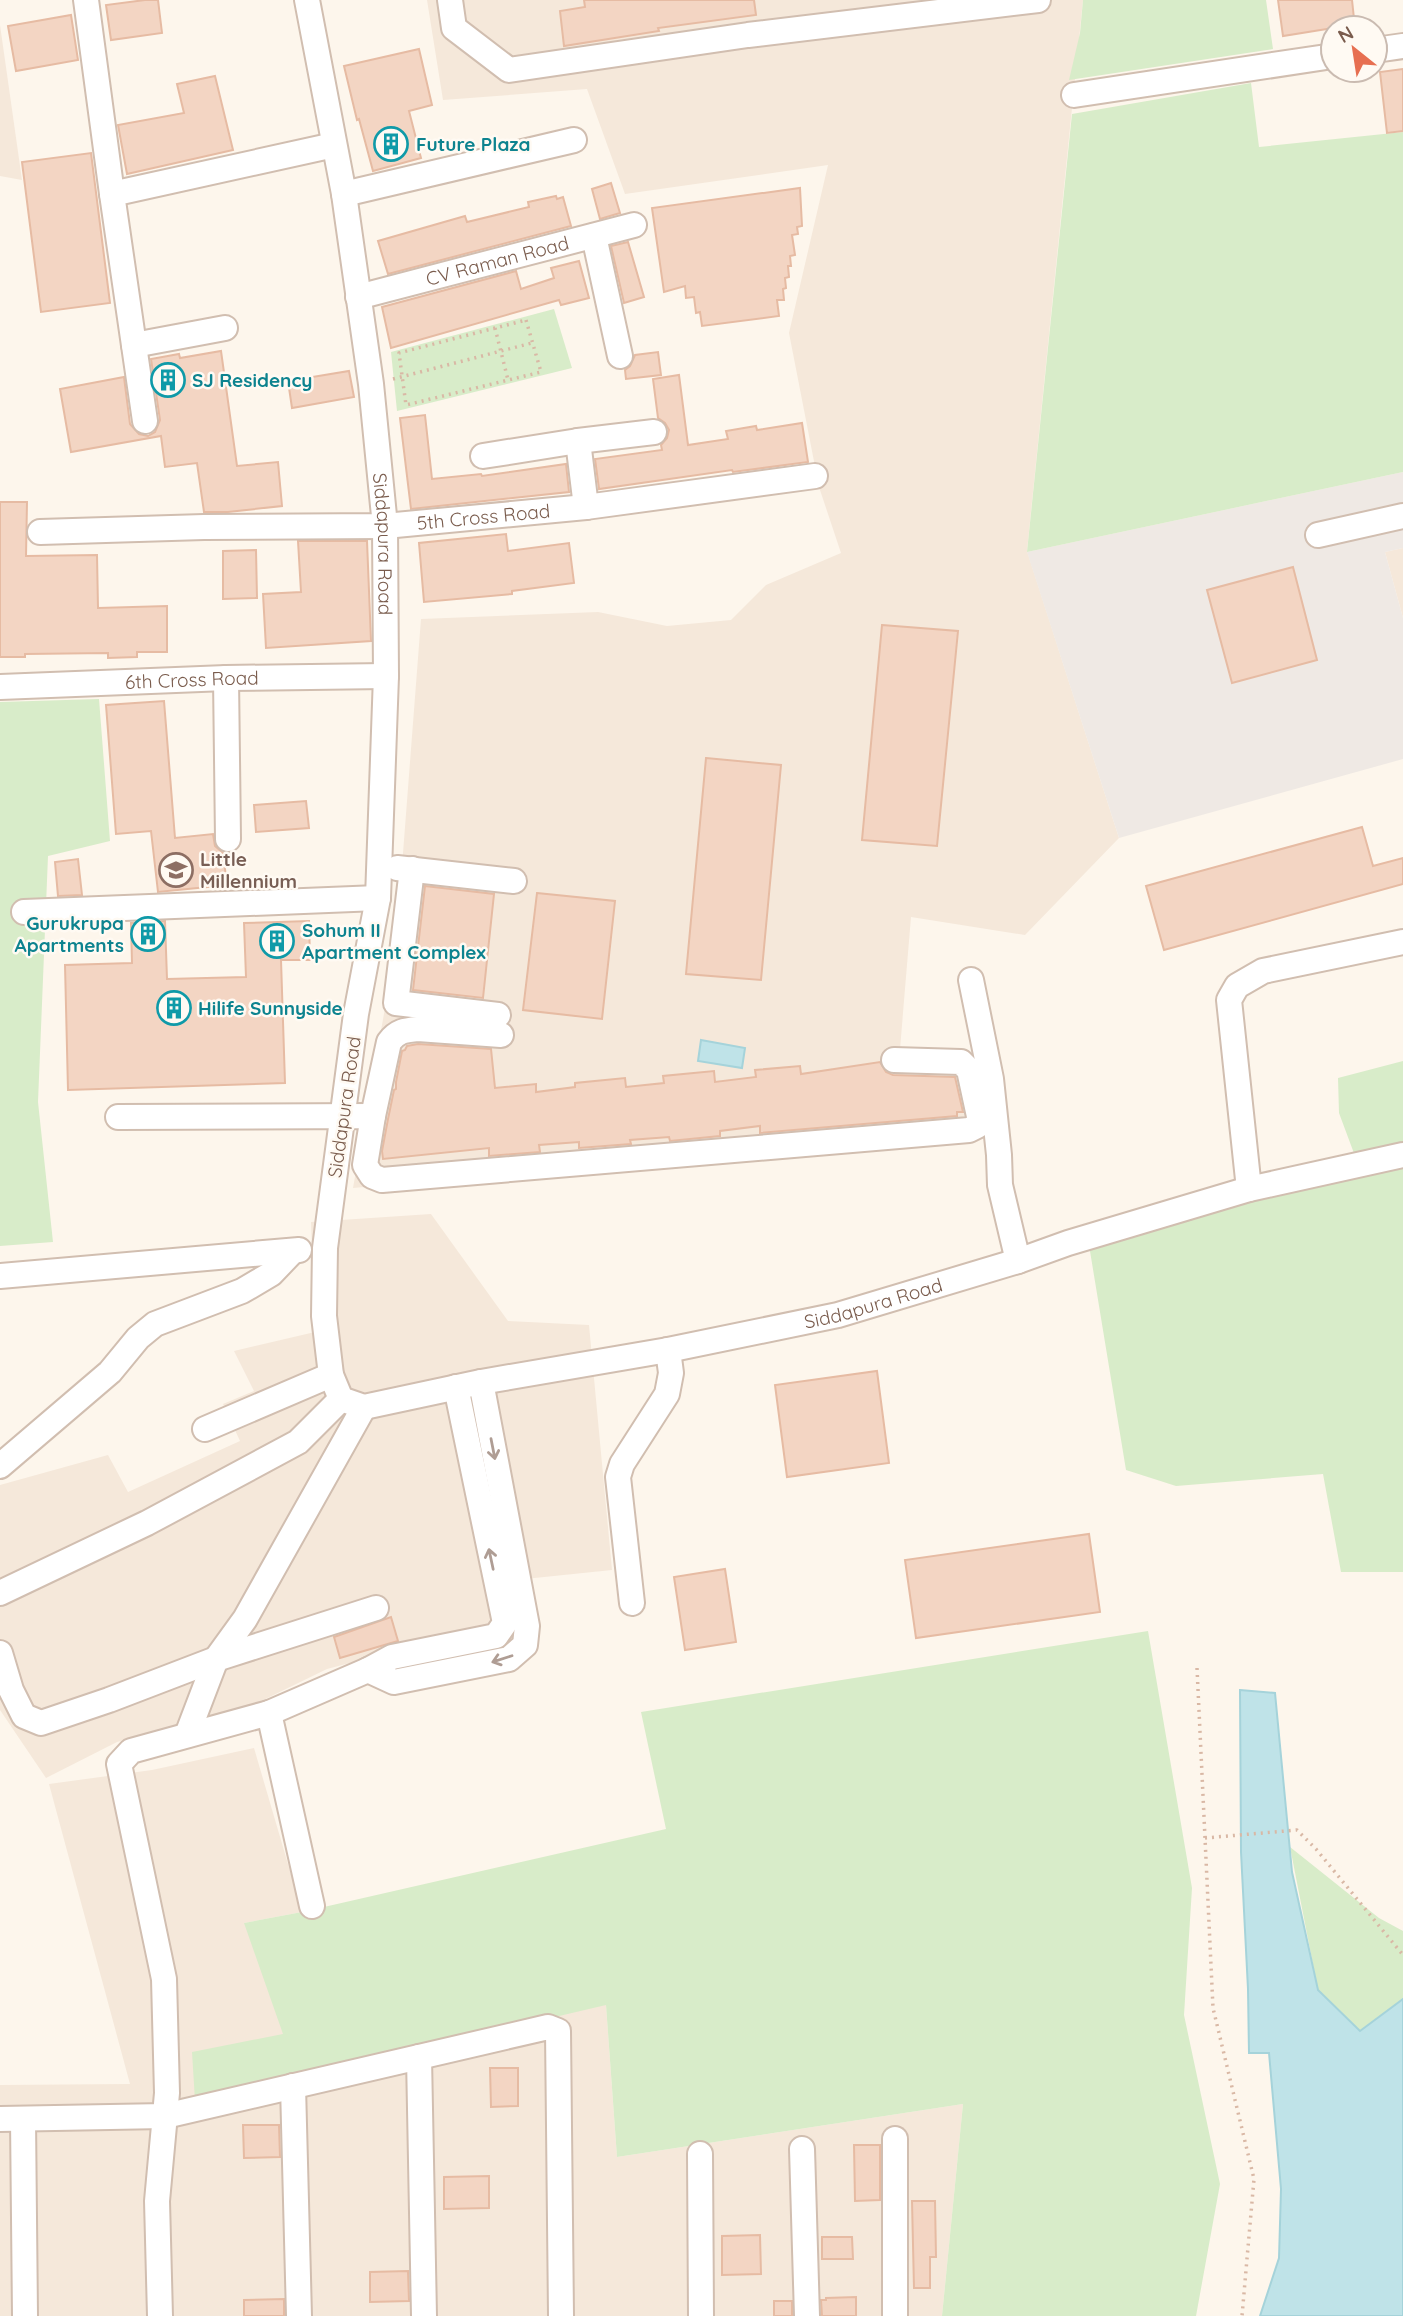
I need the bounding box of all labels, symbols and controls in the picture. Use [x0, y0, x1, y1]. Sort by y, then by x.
north arrow [1319, 14, 1389, 84]
text: N [1333, 20, 1358, 48]
building icon: Future Plaza [372, 125, 410, 163]
place label: Future Plaza [416, 132, 530, 156]
street label: CV Raman Road [423, 231, 571, 291]
building icon: SJ Residency [149, 361, 187, 399]
place label: SJ Residency [192, 368, 312, 392]
street label: Siddapura Road [368, 472, 398, 615]
street label: 5th Cross Road [416, 498, 551, 535]
street label: 6th Cross Road [125, 666, 259, 694]
place label: Little Millennium [200, 847, 297, 893]
school or university icon: Little Millennium [157, 851, 195, 889]
place label: Gurukrupa Apartments [15, 911, 124, 957]
building icon: Gurukrupa Apartments [129, 915, 167, 953]
place label: Sohum II Apartment Complex [302, 918, 486, 964]
building icon: Sohum II Apartment Complex [258, 922, 296, 960]
building icon: Hilife Sunnyside [155, 989, 193, 1027]
place label: Hilife Sunnyside [198, 996, 343, 1020]
street label: Siddapura Road [322, 1035, 366, 1179]
street label: Siddapura Road [802, 1272, 945, 1334]
one-way arrow [487, 1437, 501, 1460]
one-way arrow [483, 1548, 497, 1571]
one-way arrow [491, 1654, 513, 1667]

